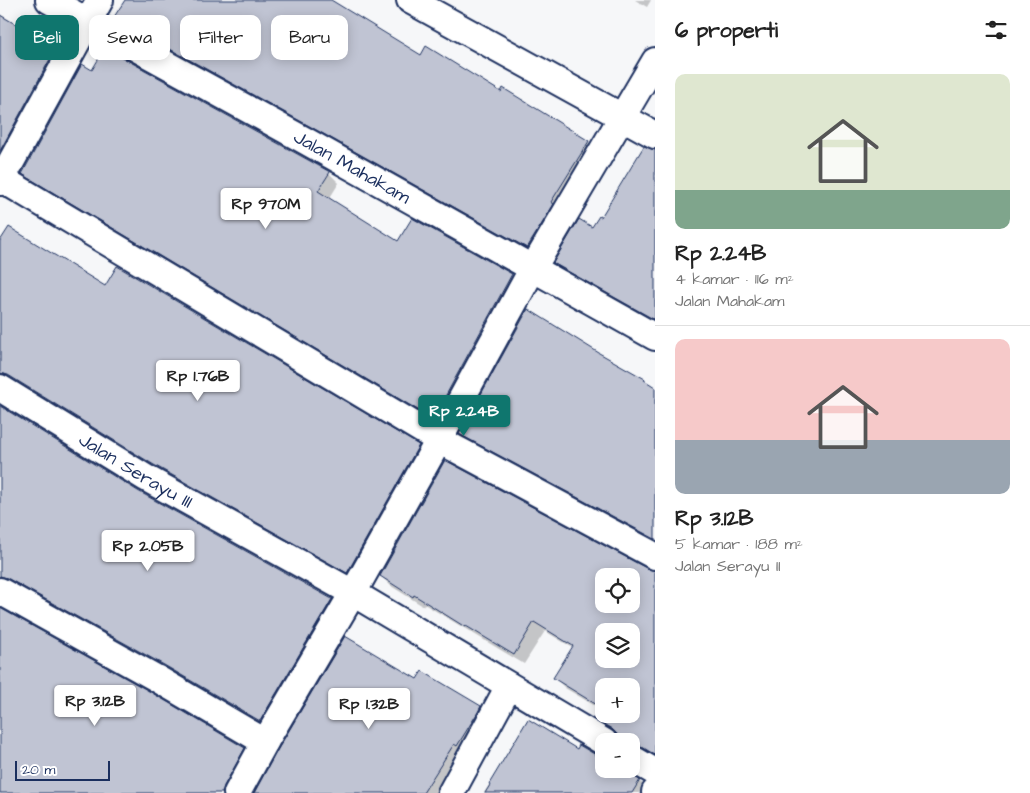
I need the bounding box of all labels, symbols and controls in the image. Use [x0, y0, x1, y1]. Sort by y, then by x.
chip: Beli [15, 15, 79, 60]
chip: Sewa [89, 15, 170, 60]
chip: Filter [180, 15, 261, 60]
chip: Baru [271, 15, 348, 60]
text: 6 properti [675, 16, 778, 45]
icon: filters [982, 16, 1010, 44]
icon: home [798, 106, 888, 196]
street label: Jalan Mahakam [289, 123, 416, 211]
pin: Rp 970M [220, 188, 312, 230]
text: Rp 970M [232, 193, 301, 215]
text: Rp 2.24B [675, 239, 766, 268]
text: 4 kamar · 116 m² [675, 268, 794, 290]
text: Jalan Mahakam [675, 290, 785, 312]
pin: Rp 1.76B [146, 360, 250, 402]
text: Rp 1.76B [167, 365, 229, 387]
icon: home [798, 372, 888, 462]
pin: Rp 2.24B [412, 394, 516, 437]
text: Rp 2.24B [429, 400, 499, 422]
street label: Jalan Serayu III [74, 426, 198, 515]
text: Rp 3.12B [675, 504, 753, 533]
pin: Rp 2.05B [96, 530, 200, 572]
text: 5 kamar · 188 m² [675, 533, 803, 555]
text: Rp 2.05B [113, 535, 183, 557]
text: Jalan Serayu II [675, 555, 781, 577]
map controls [595, 568, 640, 778]
button: locate [595, 568, 640, 613]
button: layers [595, 623, 640, 668]
button: + [595, 678, 640, 723]
pin: Rp 3.12B [43, 684, 147, 727]
pin: Rp 1.32B [317, 688, 421, 730]
text: Rp 3.12B [65, 690, 125, 712]
text: Rp 1.32B [339, 693, 399, 715]
button: − [595, 733, 640, 778]
scale bar [15, 758, 110, 781]
text: 20 m [22, 760, 55, 780]

